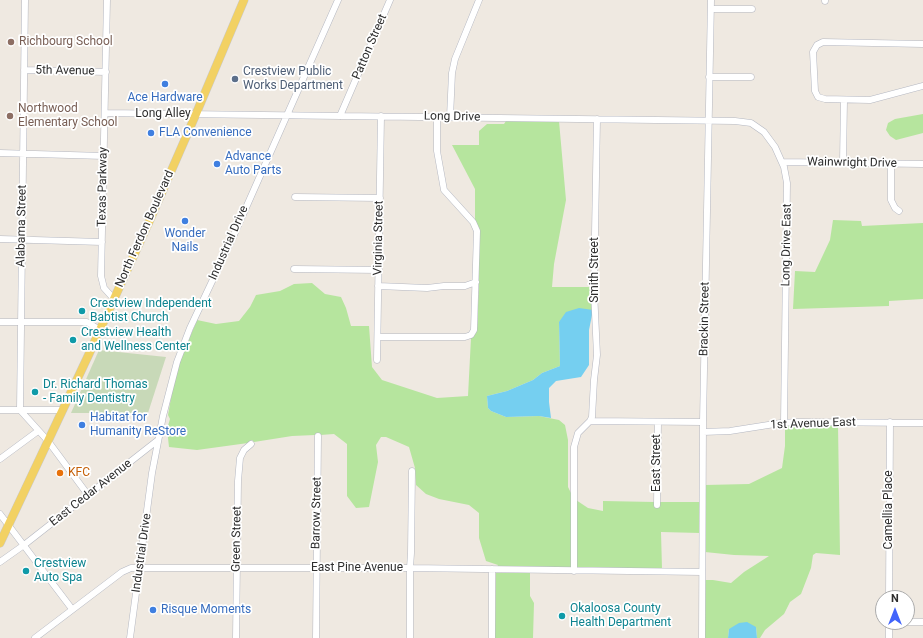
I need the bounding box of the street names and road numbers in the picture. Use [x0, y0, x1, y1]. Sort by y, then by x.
street label: Patton Street [350, 12, 390, 82]
street label: 5th Avenue [35, 63, 95, 79]
street label: Long Alley [135, 107, 191, 121]
street label: Long Drive [424, 109, 480, 125]
street label: Texas Parkway [95, 147, 111, 227]
street label: Wainwright Drive [807, 155, 897, 171]
street label: North Ferdon Boulevard [113, 168, 177, 290]
street label: Alabama Street [14, 185, 30, 267]
street label: Virginia Street [371, 200, 387, 276]
street label: Long Drive East [779, 203, 795, 287]
street label: Industrial Drive [206, 204, 252, 282]
street label: Smith Street [588, 237, 602, 303]
street label: Brackin Street [697, 282, 713, 356]
street label: 1st Avenue East [770, 415, 856, 433]
street label: East Street [650, 434, 664, 492]
street label: East Cedar Avenue [47, 456, 135, 530]
street label: Camellia Place [882, 470, 896, 550]
street label: Barrow Street [309, 477, 325, 549]
street label: Green Street [229, 506, 245, 572]
street label: Industrial Drive [129, 513, 155, 593]
street label: East Pine Avenue [311, 561, 403, 575]

